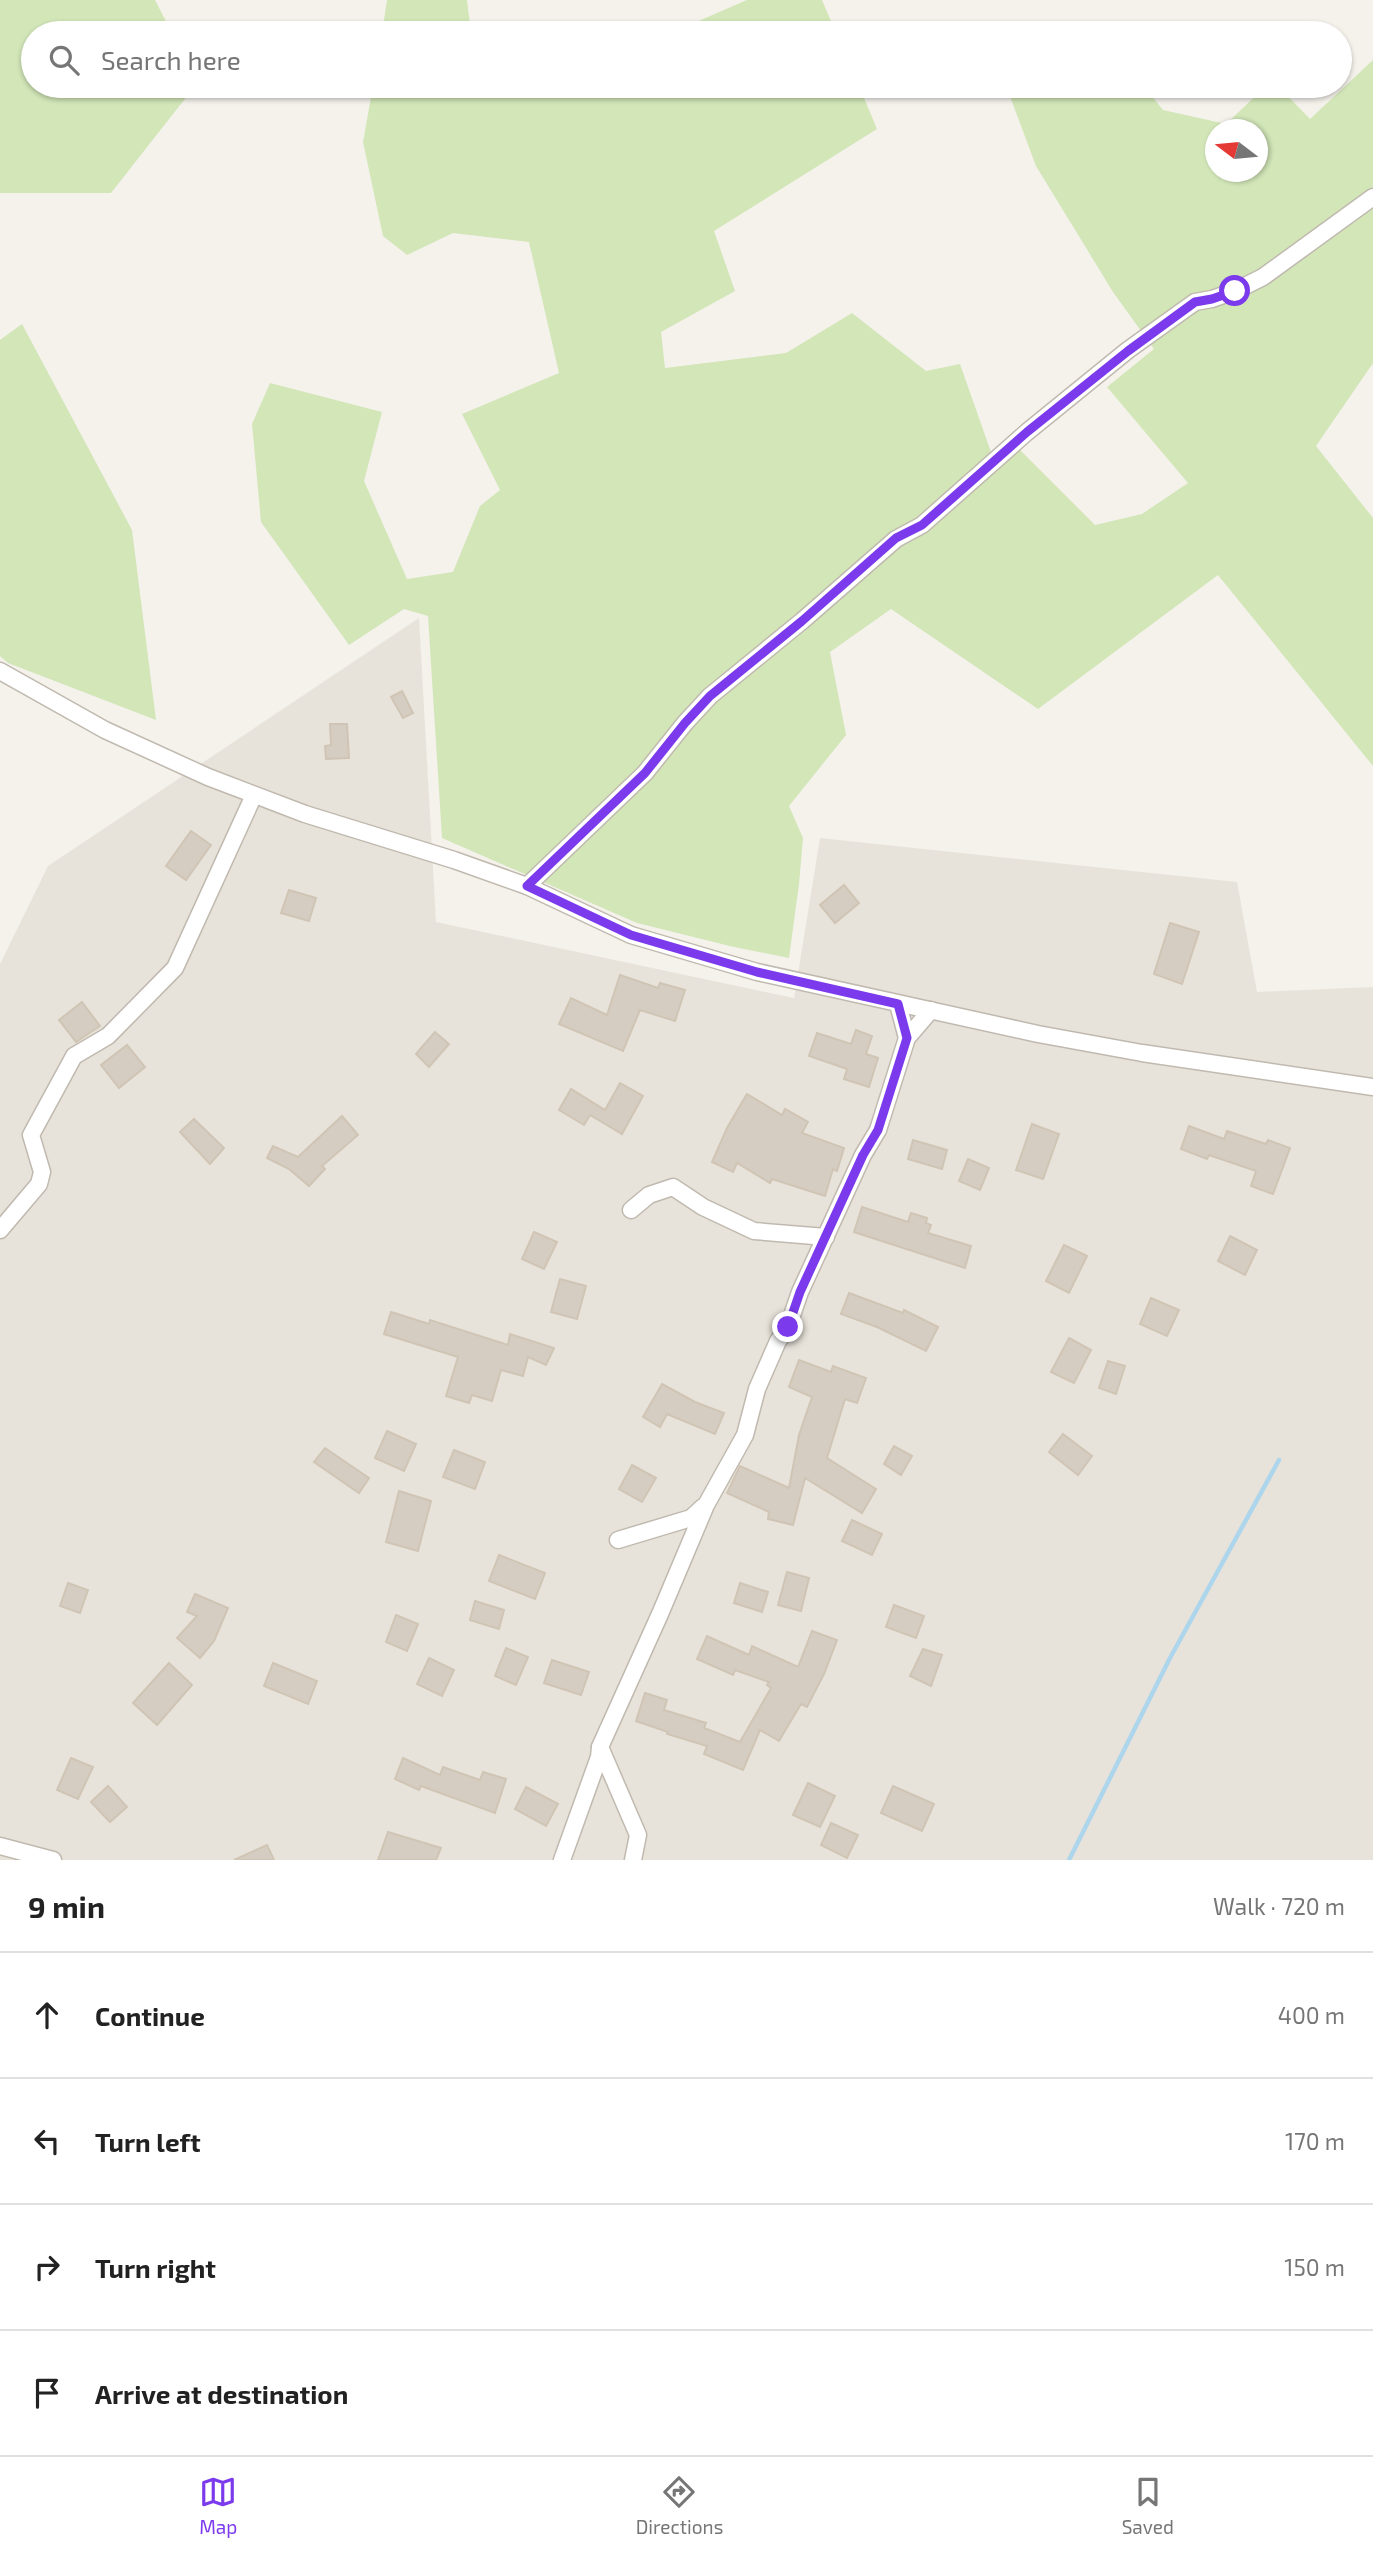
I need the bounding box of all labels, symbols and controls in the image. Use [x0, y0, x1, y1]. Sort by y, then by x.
search box [21, 21, 1352, 98]
icon: search [45, 41, 83, 79]
text: Search here [101, 44, 241, 75]
north arrow [1205, 119, 1268, 182]
route start [1219, 275, 1250, 306]
route end [772, 1311, 803, 1342]
text: 9 min [28, 1888, 105, 1924]
text: Walk · 720 m [1213, 1892, 1345, 1920]
icon: ahead [28, 1996, 66, 2034]
text: Continue [95, 2000, 205, 2031]
text: 400 m [1278, 2001, 1345, 2029]
icon: left [28, 2122, 66, 2160]
text: Turn left [95, 2126, 201, 2157]
text: 170 m [1285, 2127, 1345, 2155]
icon: right [28, 2248, 66, 2286]
text: Turn right [95, 2252, 216, 2283]
text: 150 m [1284, 2253, 1345, 2281]
icon: arrive [28, 2374, 66, 2412]
text: Arrive at destination [95, 2378, 348, 2409]
tab: Map [199, 2473, 237, 2538]
tab: Directions [636, 2473, 723, 2538]
tab: Saved [1122, 2473, 1174, 2538]

